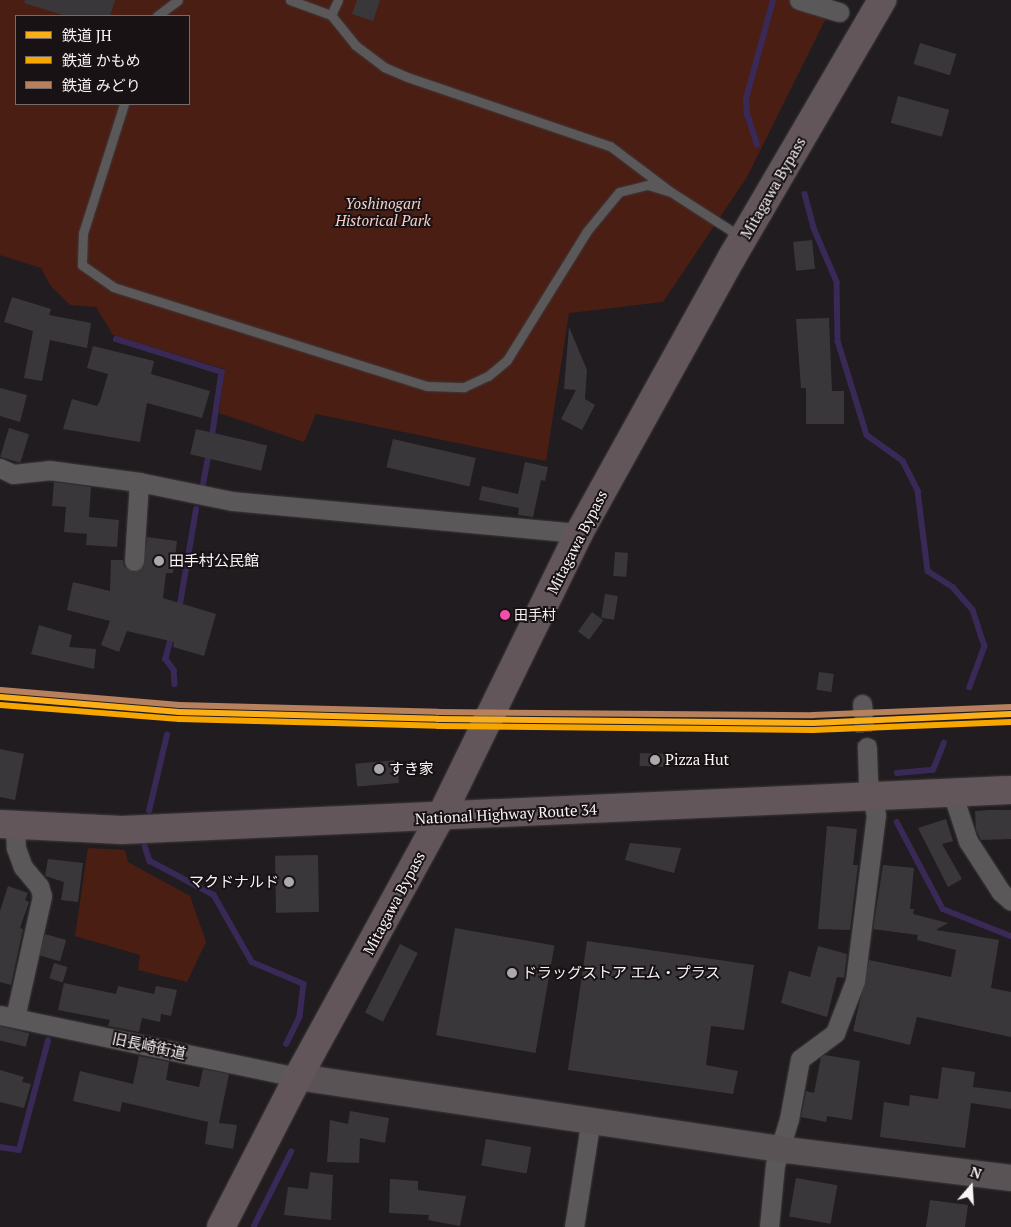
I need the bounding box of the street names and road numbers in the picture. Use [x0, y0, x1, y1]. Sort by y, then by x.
street label: Mitagawa Bypass [737, 134, 809, 242]
street label: Mitagawa Bypass [543, 487, 611, 597]
street label: National Highway Route 34 [414, 800, 598, 828]
street label: Mitagawa Bypass [359, 848, 429, 958]
street label: 旧長崎街道 [110, 1029, 188, 1063]

